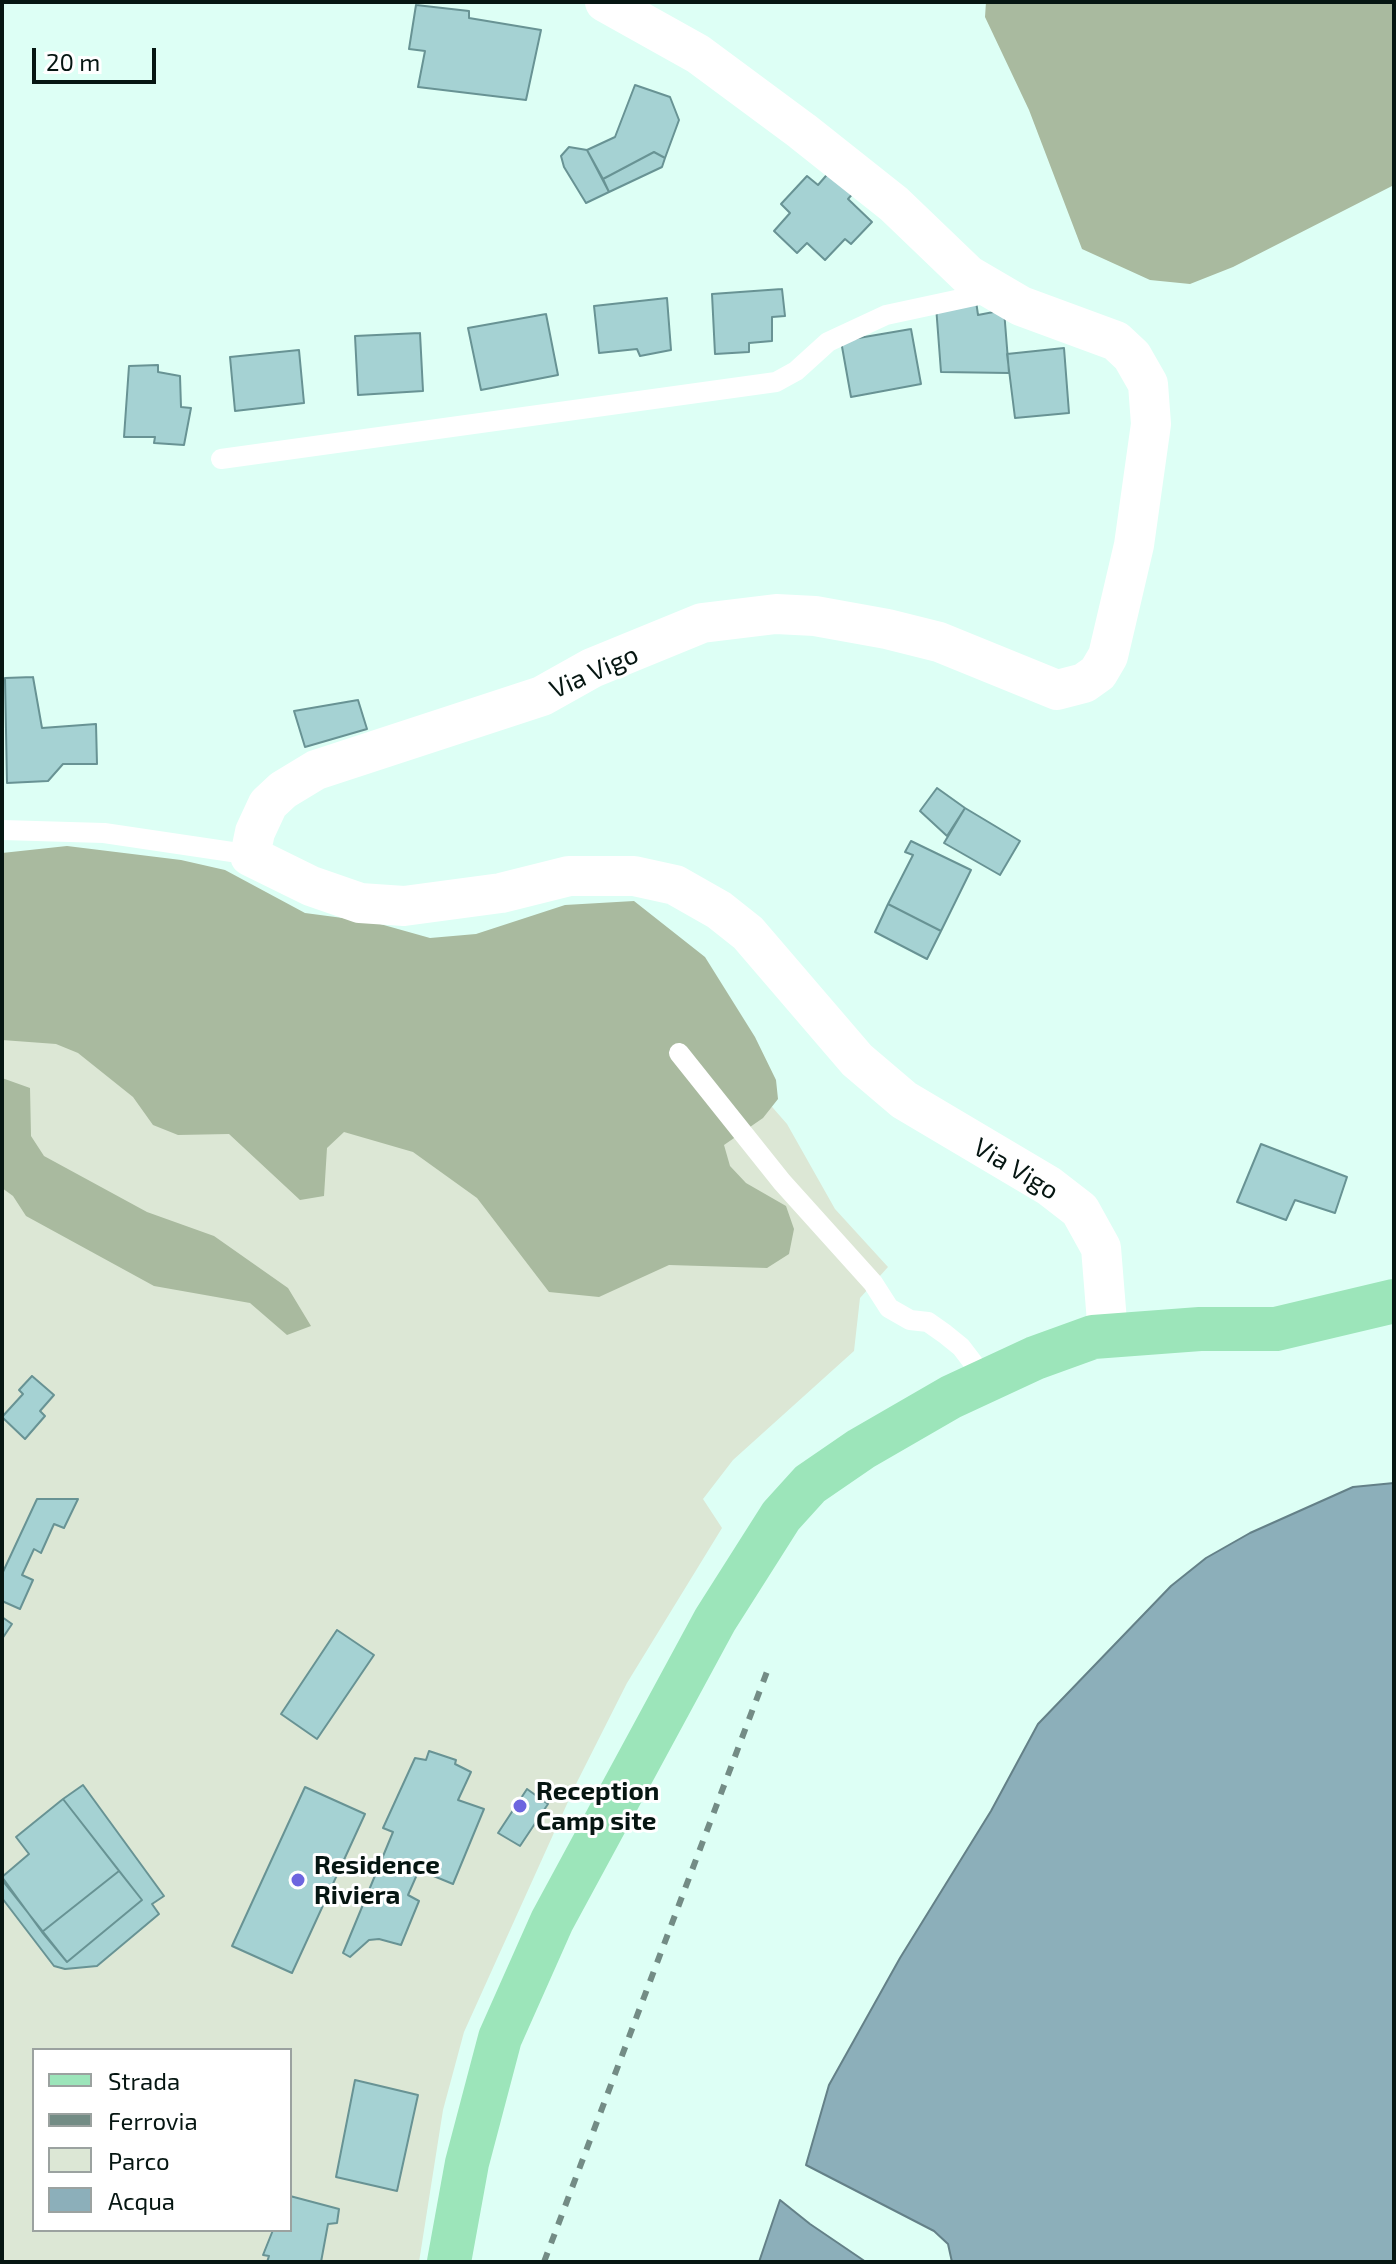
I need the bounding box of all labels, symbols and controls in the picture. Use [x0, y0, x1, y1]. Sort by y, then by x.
scale bar [36, 32, 160, 82]
text: 20 m [46, 47, 100, 76]
street label: Via Vigo [545, 639, 643, 705]
street label: Via Vigo [968, 1131, 1064, 1207]
place label: Reception Camp site [536, 1775, 659, 1836]
marker: Reception Camp site [511, 1797, 529, 1815]
place label: Residence Riviera [314, 1849, 440, 1910]
marker: Residence Riviera [289, 1871, 307, 1889]
legend [32, 2048, 292, 2232]
text: Strada [108, 2066, 180, 2095]
text: Ferrovia [108, 2106, 198, 2135]
text: Parco [108, 2146, 170, 2175]
text: Acqua [108, 2186, 175, 2215]

